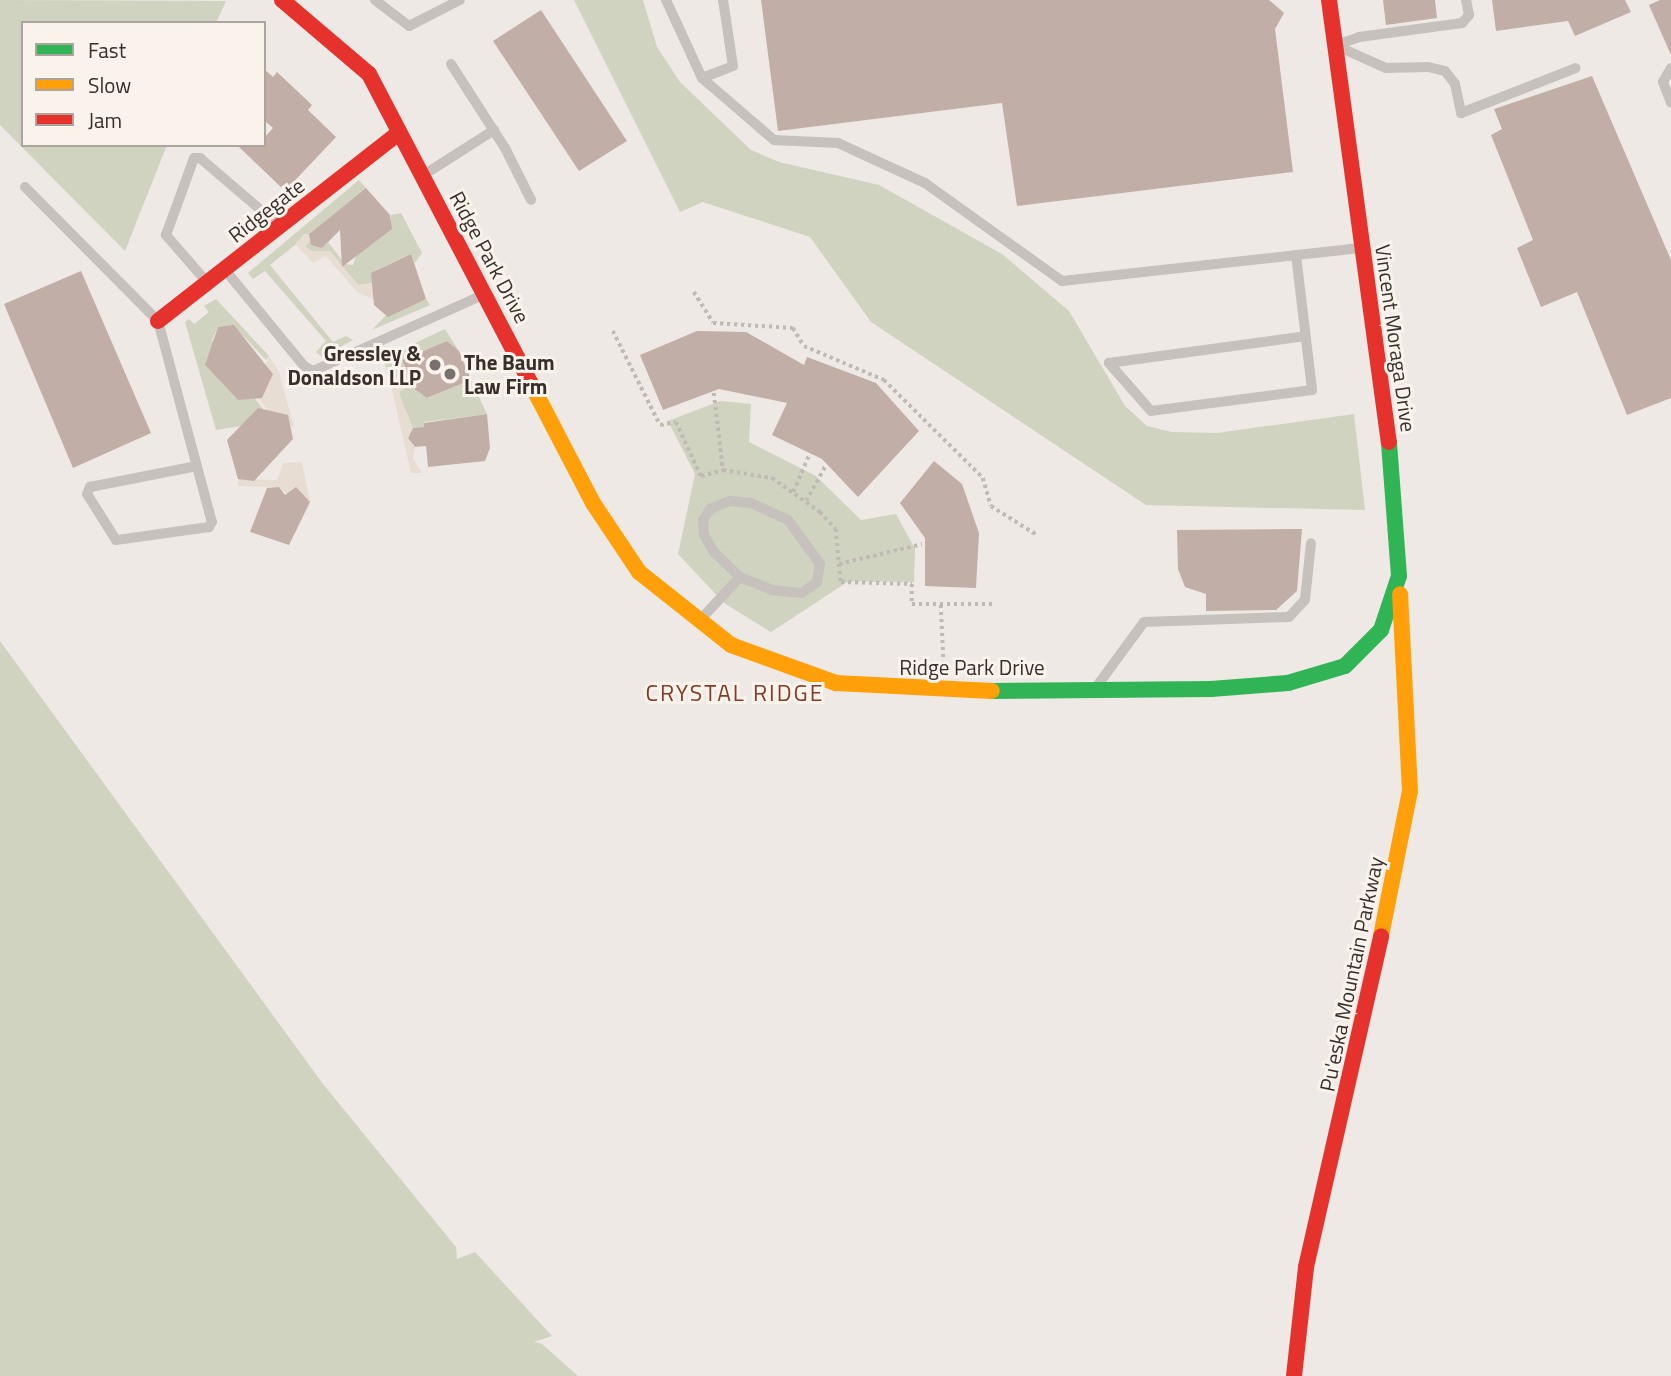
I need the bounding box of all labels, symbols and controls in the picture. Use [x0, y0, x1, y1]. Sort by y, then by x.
legend [21, 21, 266, 147]
text: Fast [88, 34, 126, 66]
text: Slow [88, 69, 131, 101]
text: Jam [88, 104, 122, 136]
street label: Ridgegate [223, 173, 309, 247]
street label: Ridge Park Drive [445, 187, 535, 327]
street label: Vincent Moraga Drive [1370, 243, 1422, 433]
place label: Gressley & Donaldson LLP [287, 340, 421, 390]
place label: The Baum Law Firm [464, 349, 555, 399]
marker: Gressley & Donaldson LLP [427, 357, 443, 373]
marker: The Baum Law Firm [442, 366, 458, 382]
street label: Ridge Park Drive [899, 654, 1045, 680]
district label: CRYSTAL RIDGE [647, 679, 823, 707]
street label: Pu'eska Mountain Parkway [1314, 854, 1388, 1094]

